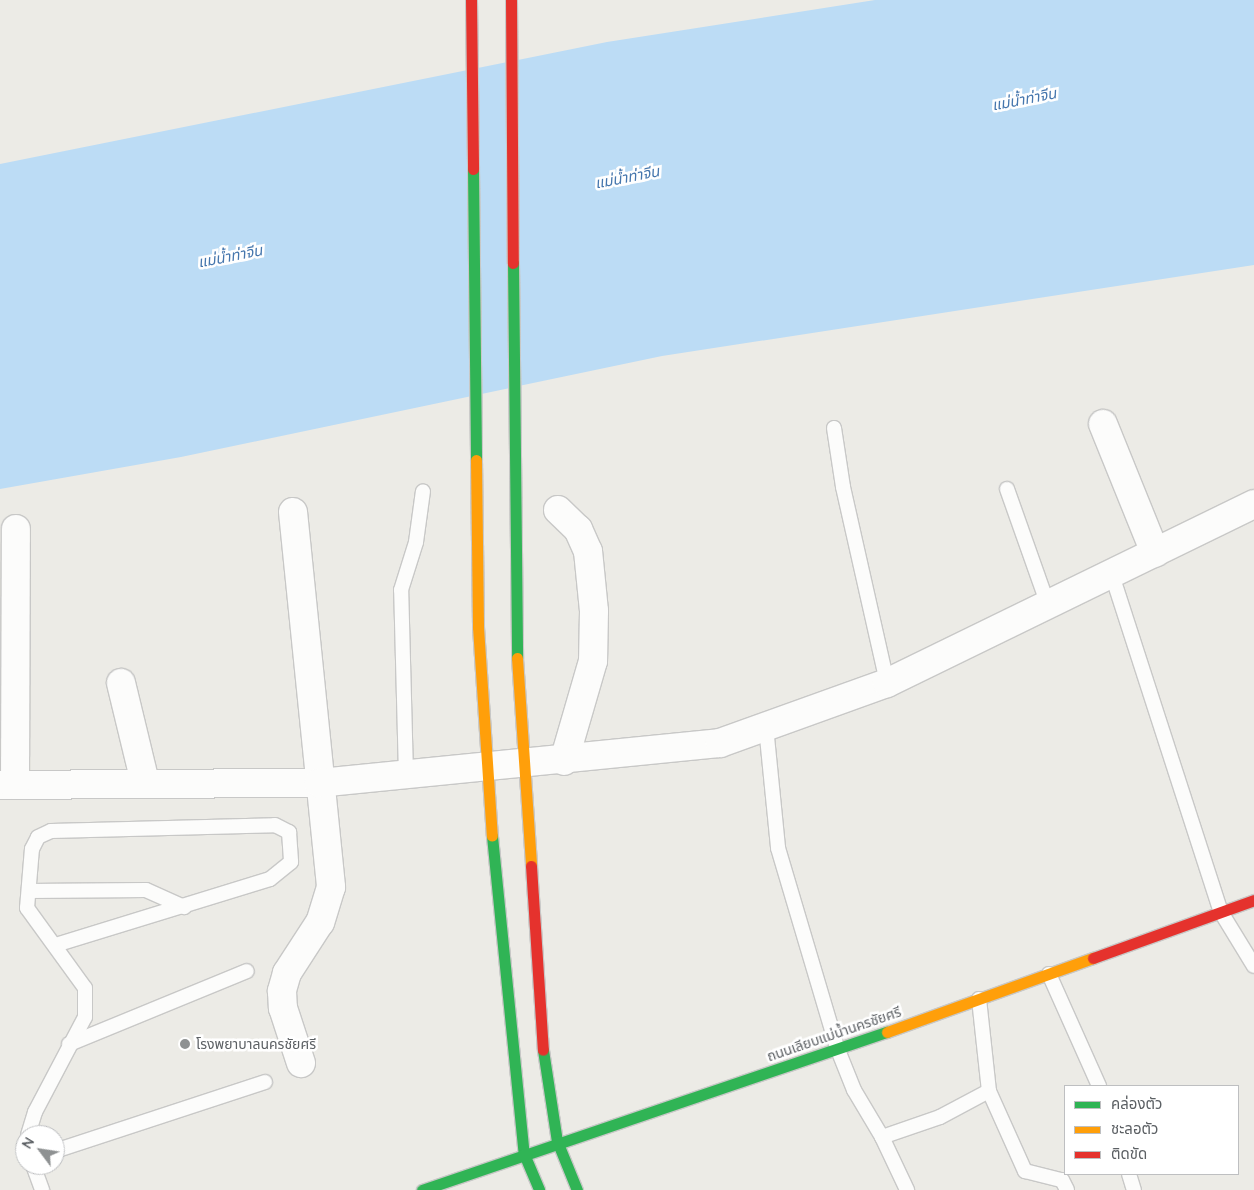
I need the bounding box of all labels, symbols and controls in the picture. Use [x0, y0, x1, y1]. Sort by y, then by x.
water label: แม่น้ำท่าจีน [990, 84, 1058, 114]
water label: แม่น้ำท่าจีน [593, 162, 661, 192]
water label: แม่น้ำท่าจีน [196, 241, 264, 271]
street label: ถนนเลียบแม่น้ำนครชัยศรี [765, 1003, 903, 1065]
place label: โรงพยาบาลนครชัยศรี [196, 1036, 316, 1052]
marker: โรงพยาบาลนครชัยศรี [178, 1037, 192, 1051]
legend [1064, 1085, 1239, 1175]
text: คล่องตัว [1111, 1094, 1162, 1113]
text: ชะลอตัว [1111, 1119, 1158, 1138]
north arrow [15, 1125, 65, 1175]
text: N [18, 1134, 38, 1152]
text: ติดขัด [1111, 1144, 1147, 1163]

